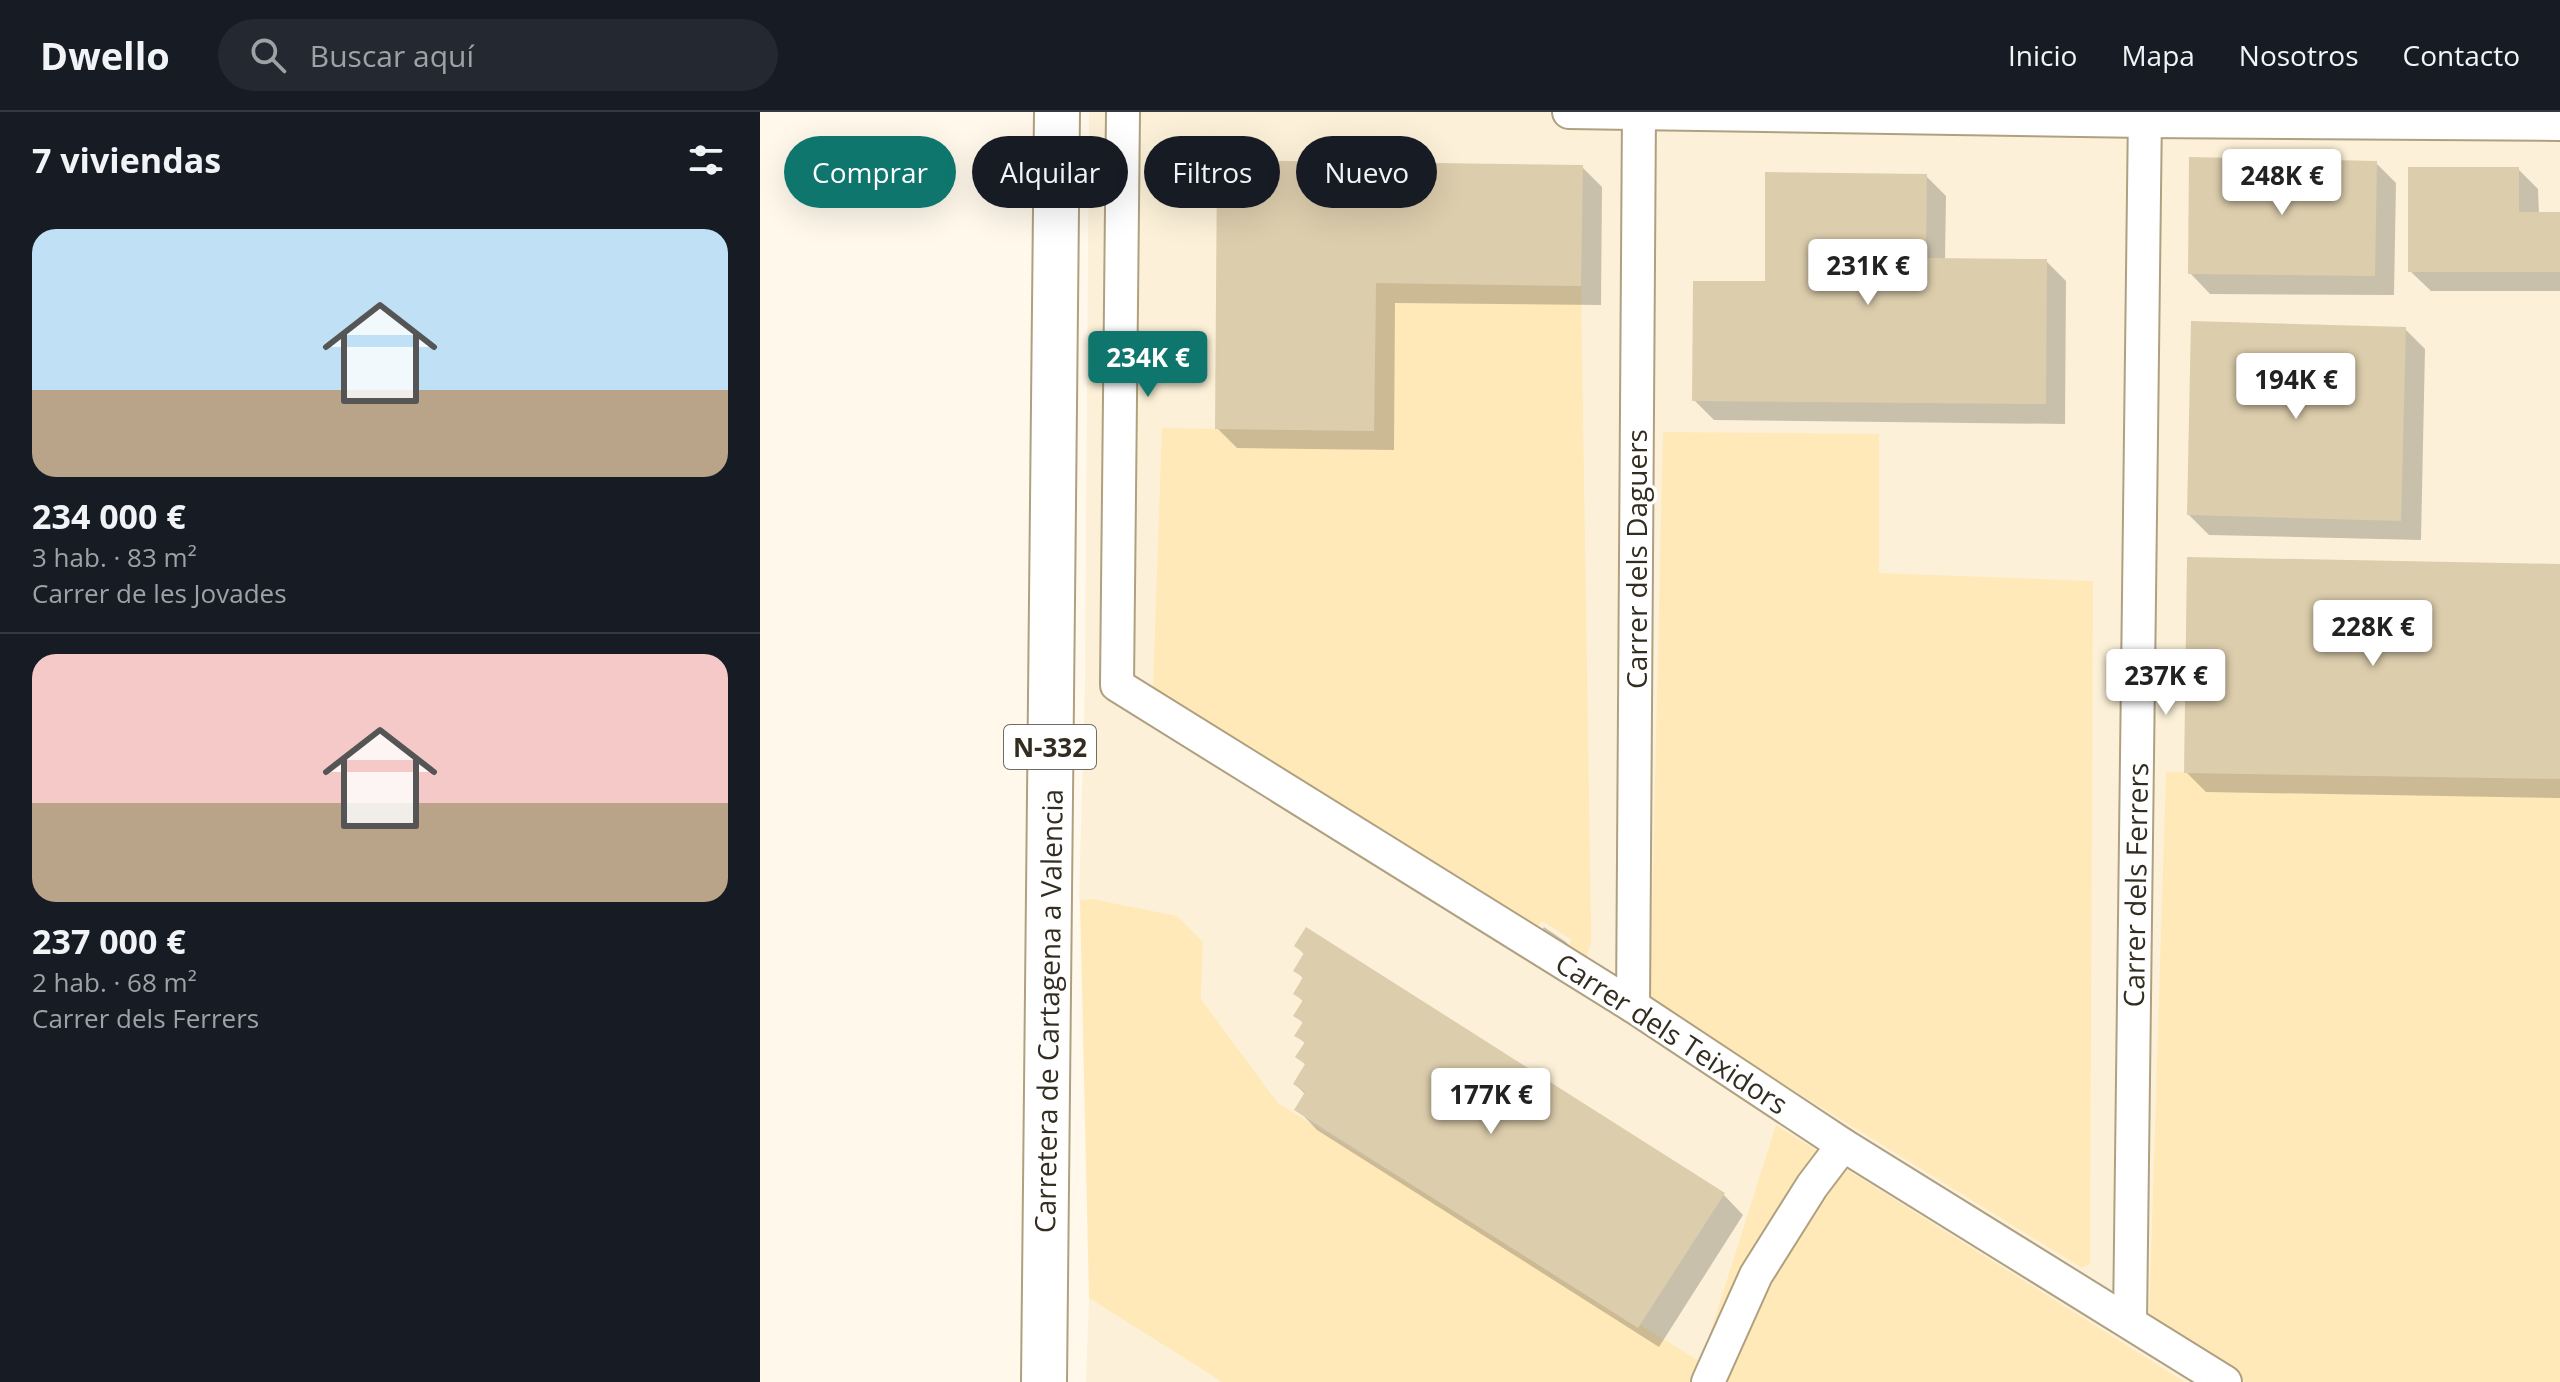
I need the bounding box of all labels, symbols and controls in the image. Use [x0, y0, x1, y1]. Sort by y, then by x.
search box [218, 19, 778, 91]
text: Dwello [40, 29, 170, 81]
icon: search [246, 33, 290, 77]
text: Buscar aquí [310, 35, 474, 76]
text: Inicio [2008, 36, 2077, 74]
text: Mapa [2121, 36, 2195, 74]
text: Nosotros [2239, 36, 2359, 74]
text: Contacto [2403, 36, 2520, 74]
chip: Comprar [784, 136, 956, 208]
chip: Alquilar [972, 136, 1128, 208]
chip: Filtros [1144, 136, 1280, 208]
chip: Nuevo [1296, 136, 1437, 208]
text: 7 viviendas [32, 137, 221, 183]
icon: filters [684, 138, 728, 182]
pin: 248K € [2217, 149, 2347, 217]
text: 248K € [2240, 157, 2324, 193]
pin: 231K € [1803, 239, 1933, 307]
text: 231K € [1826, 247, 1910, 283]
icon: home [308, 281, 452, 425]
pin: 234K € [1083, 331, 1213, 399]
text: 234K € [1106, 339, 1190, 375]
pin: 194K € [2231, 353, 2361, 421]
text: 194K € [2254, 361, 2338, 397]
street label: Carrer dels Daguers [1617, 429, 1655, 689]
text: 234 000 € [32, 493, 186, 539]
text: 3 hab. · 83 m² [32, 539, 197, 575]
text: Carrer de les Jovades [32, 575, 287, 611]
pin: 228K € [2308, 600, 2438, 668]
text: 228K € [2331, 608, 2415, 644]
pin: 237K € [2101, 649, 2231, 717]
text: 237K € [2124, 657, 2208, 693]
icon: home [308, 706, 452, 850]
road number: N-332 [1004, 725, 1096, 769]
street label: Carrer dels Ferrers [2114, 762, 2156, 1008]
street label: Carretera de Cartagena a Valencia [1025, 789, 1071, 1233]
text: 237 000 € [32, 918, 186, 964]
street label: Carrer dels Teixidors [1549, 944, 1795, 1122]
text: 2 hab. · 68 m² [32, 964, 197, 1000]
text: Carrer dels Ferrers [32, 1000, 259, 1036]
pin: 177K € [1426, 1068, 1556, 1136]
text: 177K € [1449, 1076, 1533, 1112]

